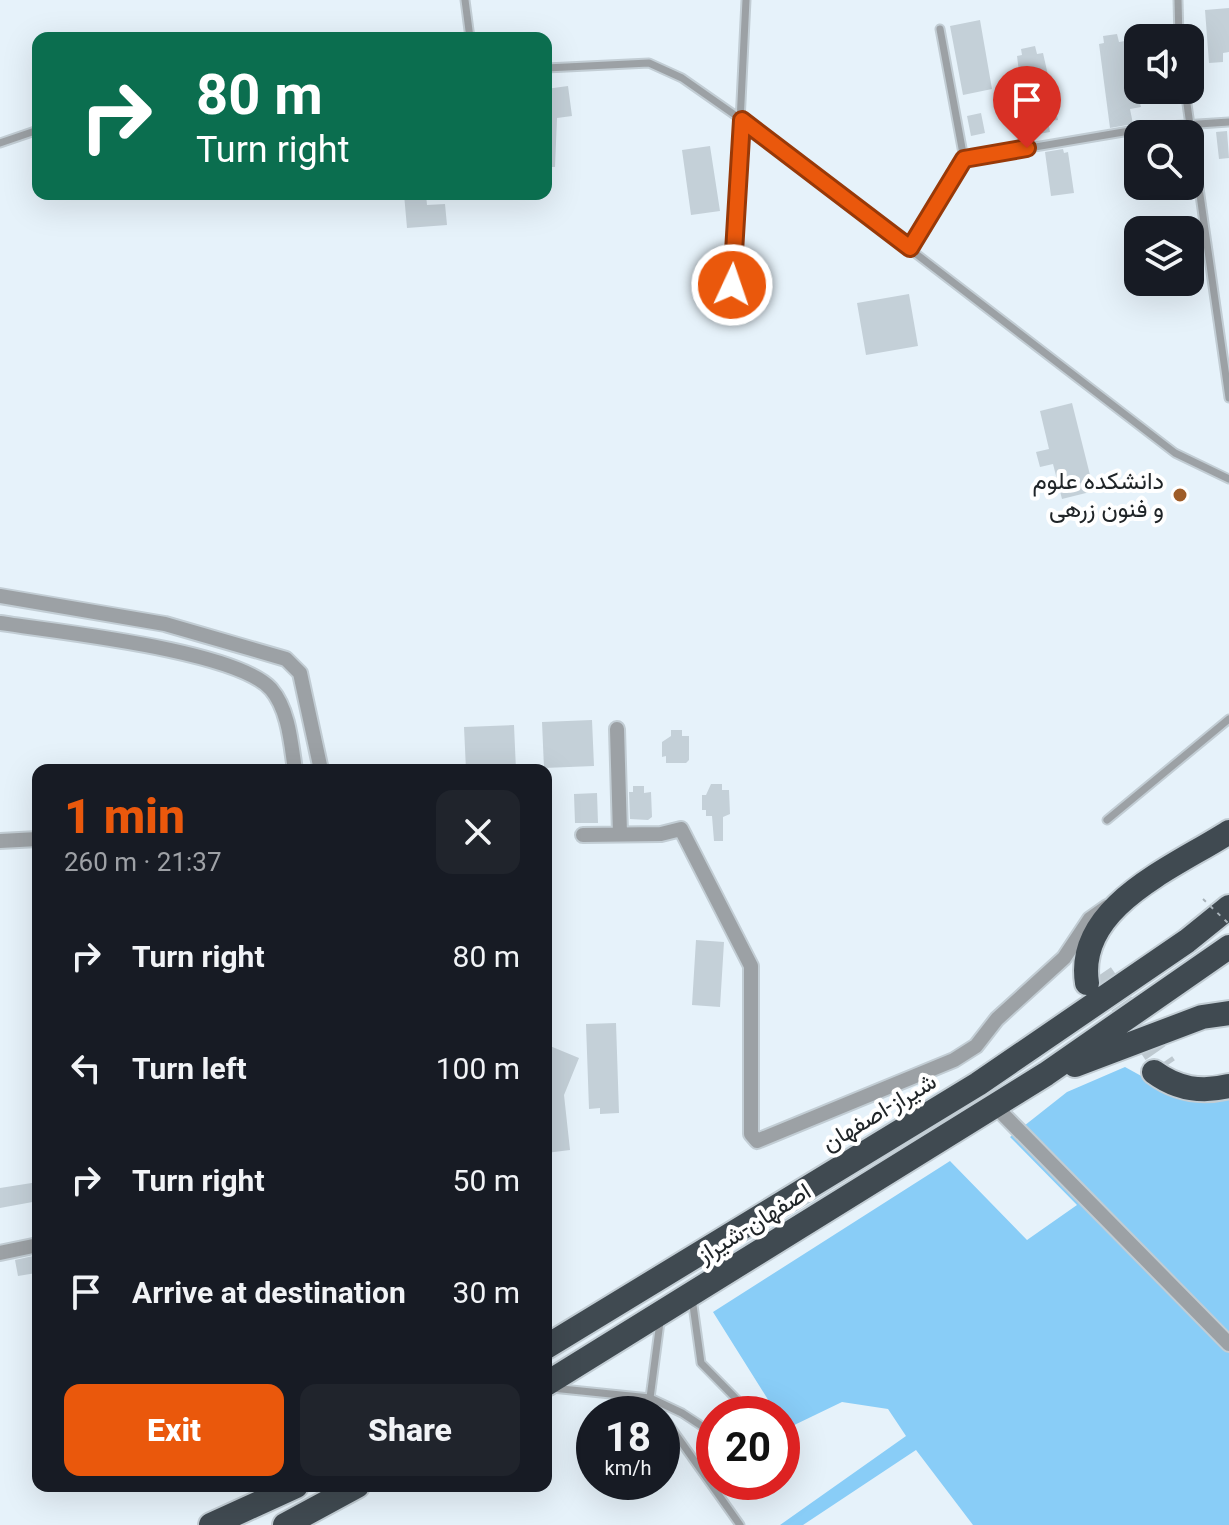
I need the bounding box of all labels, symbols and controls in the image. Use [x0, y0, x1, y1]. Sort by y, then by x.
map controls [1124, 24, 1204, 296]
button: sound [1124, 24, 1204, 104]
text: 80 m [196, 62, 323, 128]
icon: right [64, 64, 168, 168]
pin [993, 66, 1061, 148]
icon: arrive [1005, 78, 1049, 122]
button: search [1124, 120, 1204, 200]
text: Turn right [196, 129, 349, 171]
button: layers [1124, 216, 1204, 296]
position arrow [690, 243, 774, 327]
place label: دانشکده علوم و فنون زرهی [1033, 467, 1164, 524]
marker: دانشکده علوم و فنون زرهی [1171, 486, 1189, 504]
text: 1 min [64, 788, 185, 845]
button: close [436, 790, 520, 874]
text: 260 m · 21:37 [64, 847, 222, 877]
icon: right [64, 934, 108, 978]
text: Turn right [132, 939, 265, 974]
text: 80 m [453, 939, 520, 974]
icon: left [64, 1046, 108, 1090]
text: Turn left [132, 1051, 247, 1086]
text: 100 m [436, 1051, 520, 1086]
street label: شیراز-اصفهان [817, 1067, 942, 1158]
icon: right [64, 1158, 108, 1202]
text: Turn right [132, 1163, 265, 1198]
text: 50 m [453, 1163, 520, 1198]
street label: اصفهان-شیراز [691, 1177, 816, 1270]
icon: arrive [64, 1270, 108, 1314]
text: Arrive at destination [132, 1275, 406, 1310]
text: 30 m [453, 1275, 520, 1310]
button: Exit [64, 1384, 284, 1476]
button: Share [300, 1384, 520, 1476]
speed limit sign: 20 [696, 1396, 800, 1500]
text: 18 [605, 1414, 651, 1461]
text: km/h [605, 1456, 651, 1480]

